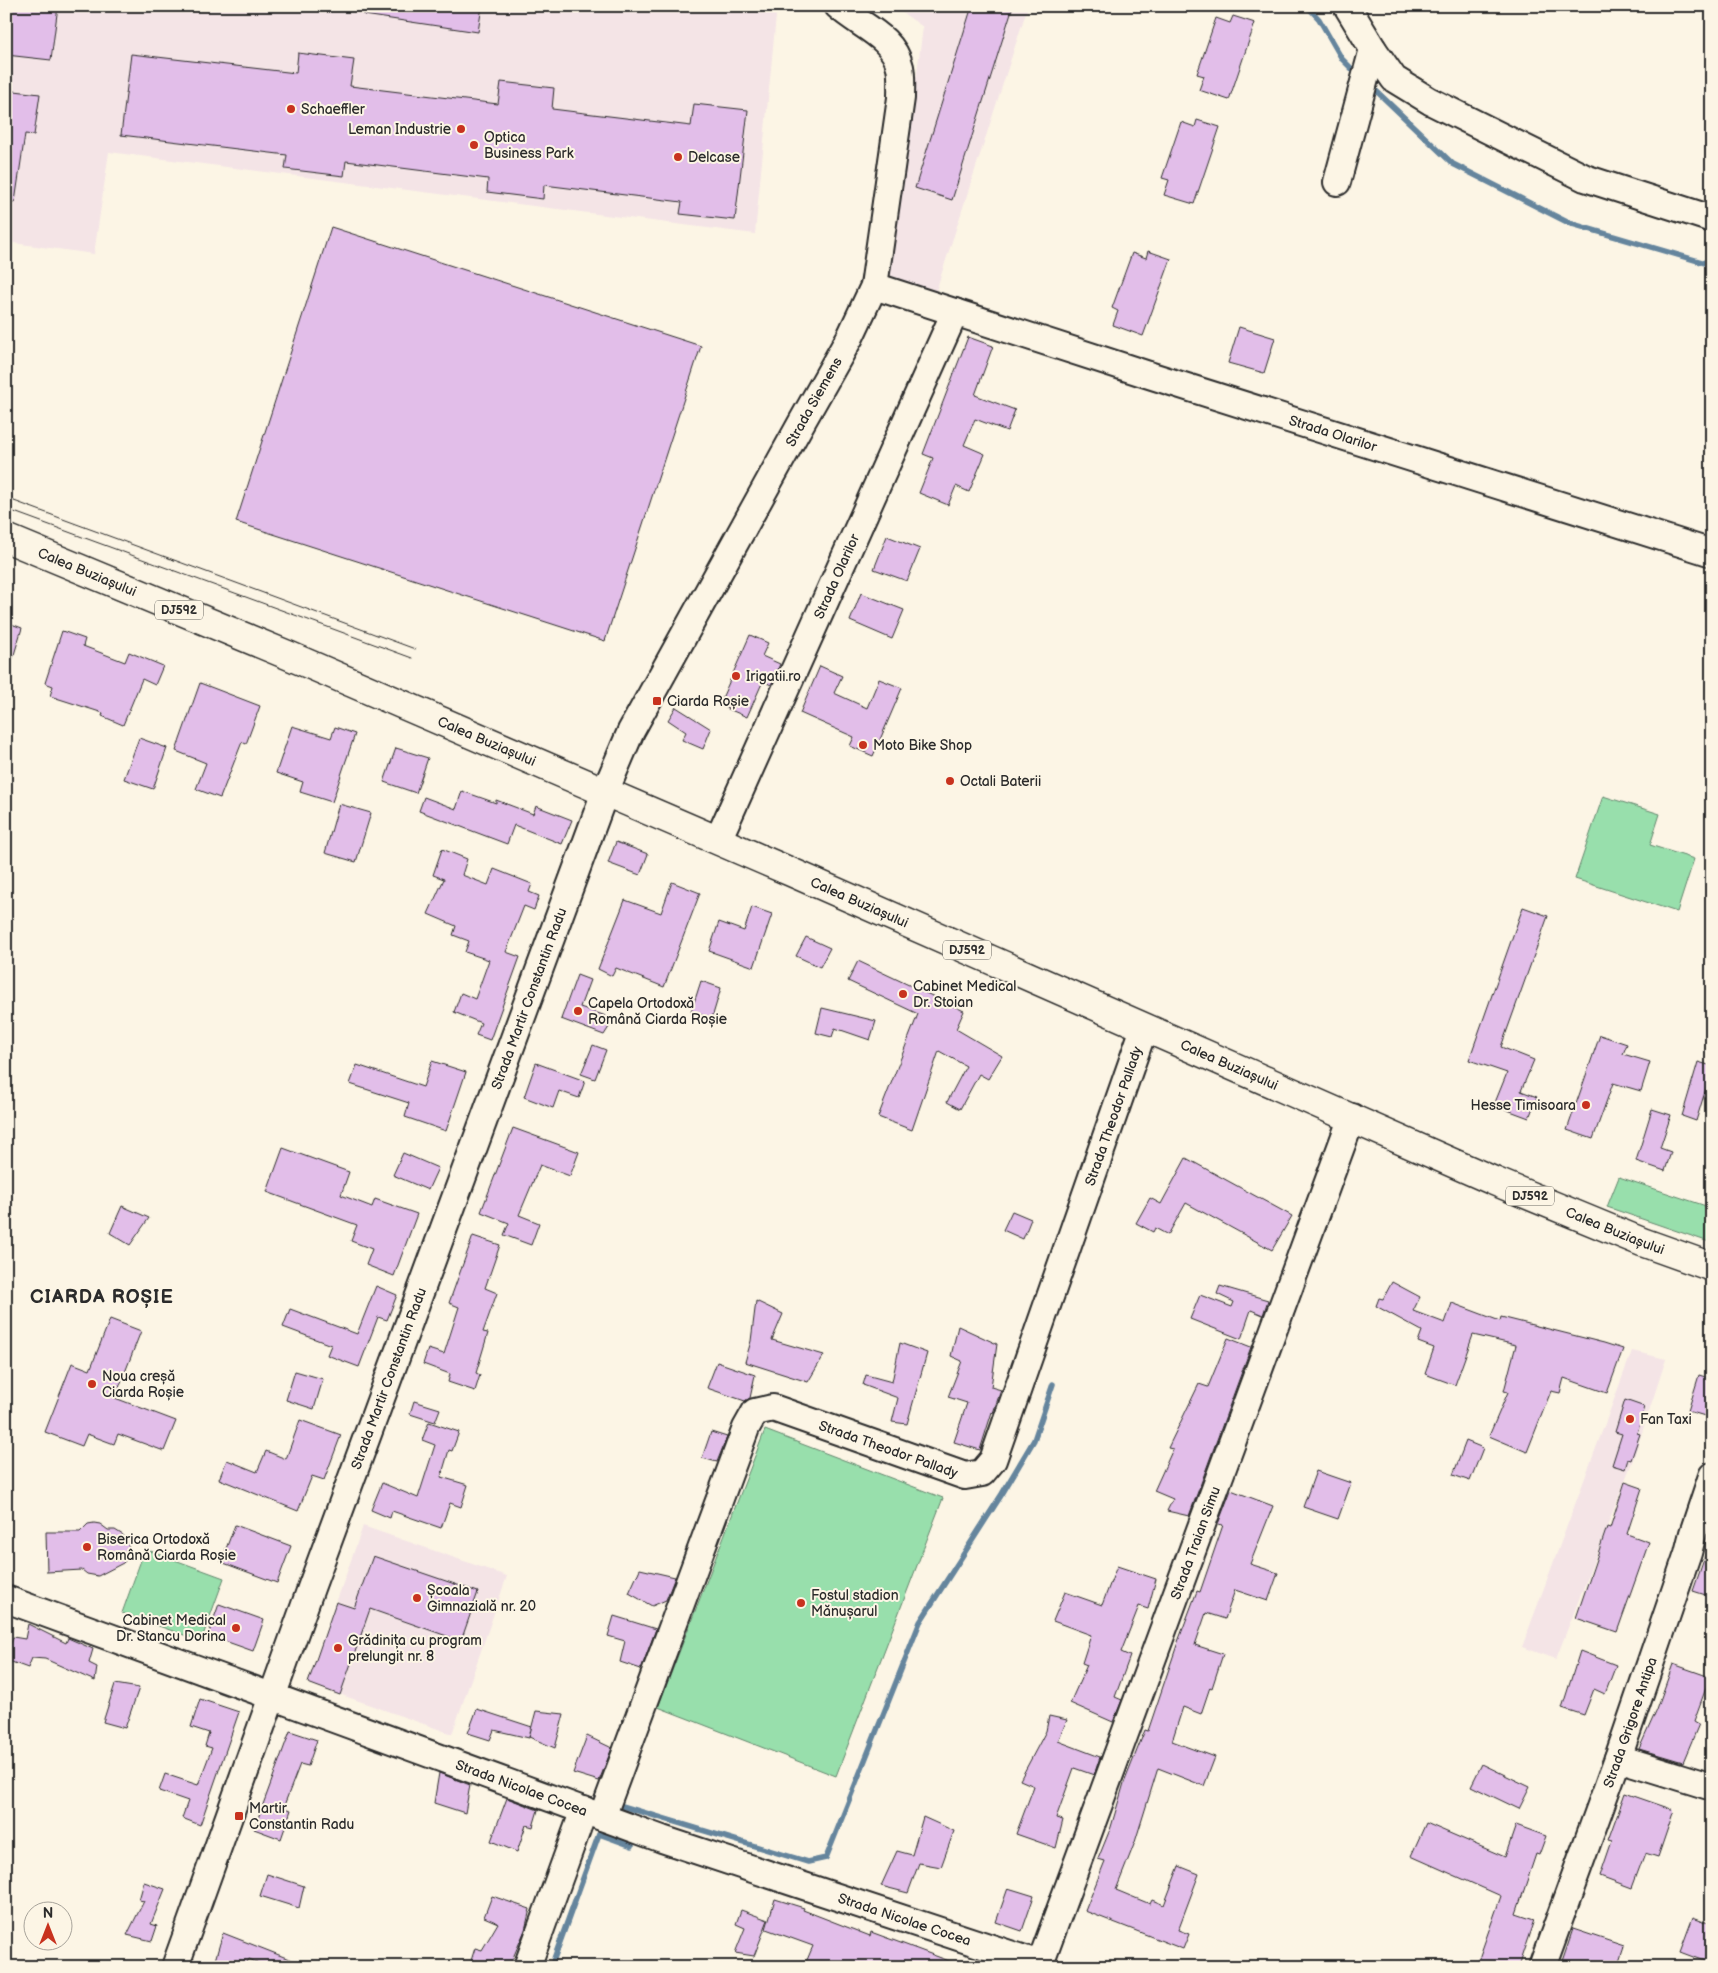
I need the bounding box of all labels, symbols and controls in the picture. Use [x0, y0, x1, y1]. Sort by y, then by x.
place label: Schaeffler [301, 101, 366, 118]
marker: Schaeffler [285, 103, 297, 115]
place label: Leman Industrie [348, 121, 451, 138]
marker: Leman Industrie [455, 123, 467, 135]
place label: Optica Business Park [484, 129, 574, 162]
marker: Optica Business Park [468, 139, 480, 151]
place label: Delcase [688, 149, 740, 166]
marker: Delcase [672, 151, 684, 163]
street label: Strada Siemens [782, 354, 846, 450]
street label: Strada Olarilor [1287, 412, 1380, 456]
street label: Strada Olarilor [810, 531, 864, 622]
street label: Calea Buziașului [35, 544, 139, 600]
road number: DJ592 [155, 600, 203, 620]
place label: Irigatii.ro [746, 668, 801, 685]
marker: Irigatii.ro [730, 670, 742, 682]
place label: Ciarda Roșie [667, 693, 749, 710]
marker: Ciarda Roșie [651, 695, 663, 707]
street label: Calea Buziașului [435, 713, 538, 770]
place label: Moto Bike Shop [873, 737, 972, 754]
marker: Moto Bike Shop [857, 739, 869, 751]
place label: Octali Baterii [960, 773, 1041, 790]
marker: Octali Baterii [944, 775, 956, 787]
street label: Calea Buziașului [808, 874, 911, 932]
street label: Strada Martir Constantin Radu [488, 906, 570, 1092]
road number: DJ592 [943, 940, 991, 960]
place label: Cabinet Medical Dr. Stoian [913, 978, 1017, 1011]
marker: Cabinet Medical Dr. Stoian [897, 988, 909, 1000]
place label: Capela Ortodoxă Română Ciarda Roșie [588, 995, 727, 1028]
marker: Capela Ortodoxă Română Ciarda Roșie [572, 1005, 584, 1017]
street label: Calea Buziașului [1178, 1036, 1281, 1094]
street label: Strada Theodor Pallady [1082, 1044, 1146, 1188]
place label: Hesse Timisoara [1470, 1097, 1576, 1114]
marker: Hesse Timisoara [1580, 1099, 1592, 1111]
road number: DJ592 [1506, 1186, 1554, 1206]
street label: Calea Buziașului [1563, 1203, 1667, 1258]
street label: Strada Martir Constantin Radu [348, 1285, 430, 1472]
district label: CIARDA ROȘIE [30, 1286, 174, 1309]
place label: Noua creșă Ciarda Roșie [102, 1368, 184, 1401]
marker: Noua creșă Ciarda Roșie [86, 1378, 98, 1390]
place label: Fan Taxi [1640, 1411, 1692, 1428]
marker: Fan Taxi [1624, 1413, 1636, 1425]
street label: Strada Theodor Pallady [816, 1417, 961, 1482]
street label: Strada Traian Simu [1167, 1484, 1224, 1602]
place label: Biserica Ortodoxă Română Ciarda Roșie [97, 1531, 236, 1564]
marker: Biserica Ortodoxă Română Ciarda Roșie [81, 1541, 93, 1553]
place label: Școala Gimnazială nr. 20 [427, 1582, 536, 1615]
place label: Fostul stadion Mănușarul [811, 1587, 899, 1620]
marker: Școala Gimnazială nr. 20 [411, 1592, 423, 1604]
marker: Fostul stadion Mănușarul [795, 1597, 807, 1609]
place label: Cabinet Medical Dr. Stancu Dorina [116, 1612, 226, 1645]
marker: Cabinet Medical Dr. Stancu Dorina [230, 1622, 242, 1634]
place label: Grădinița cu program prelungit nr. 8 [348, 1632, 482, 1665]
marker: Grădinița cu program prelungit nr. 8 [332, 1642, 344, 1654]
street label: Strada Grigore Antipa [1600, 1655, 1661, 1790]
street label: Strada Nicolae Cocea [453, 1756, 590, 1820]
place label: Martir Constantin Radu [249, 1800, 354, 1833]
marker: Martir Constantin Radu [233, 1810, 245, 1822]
street label: Strada Nicolae Cocea [836, 1890, 973, 1950]
north arrow [22, 1900, 72, 1950]
text: N [43, 1905, 53, 1922]

